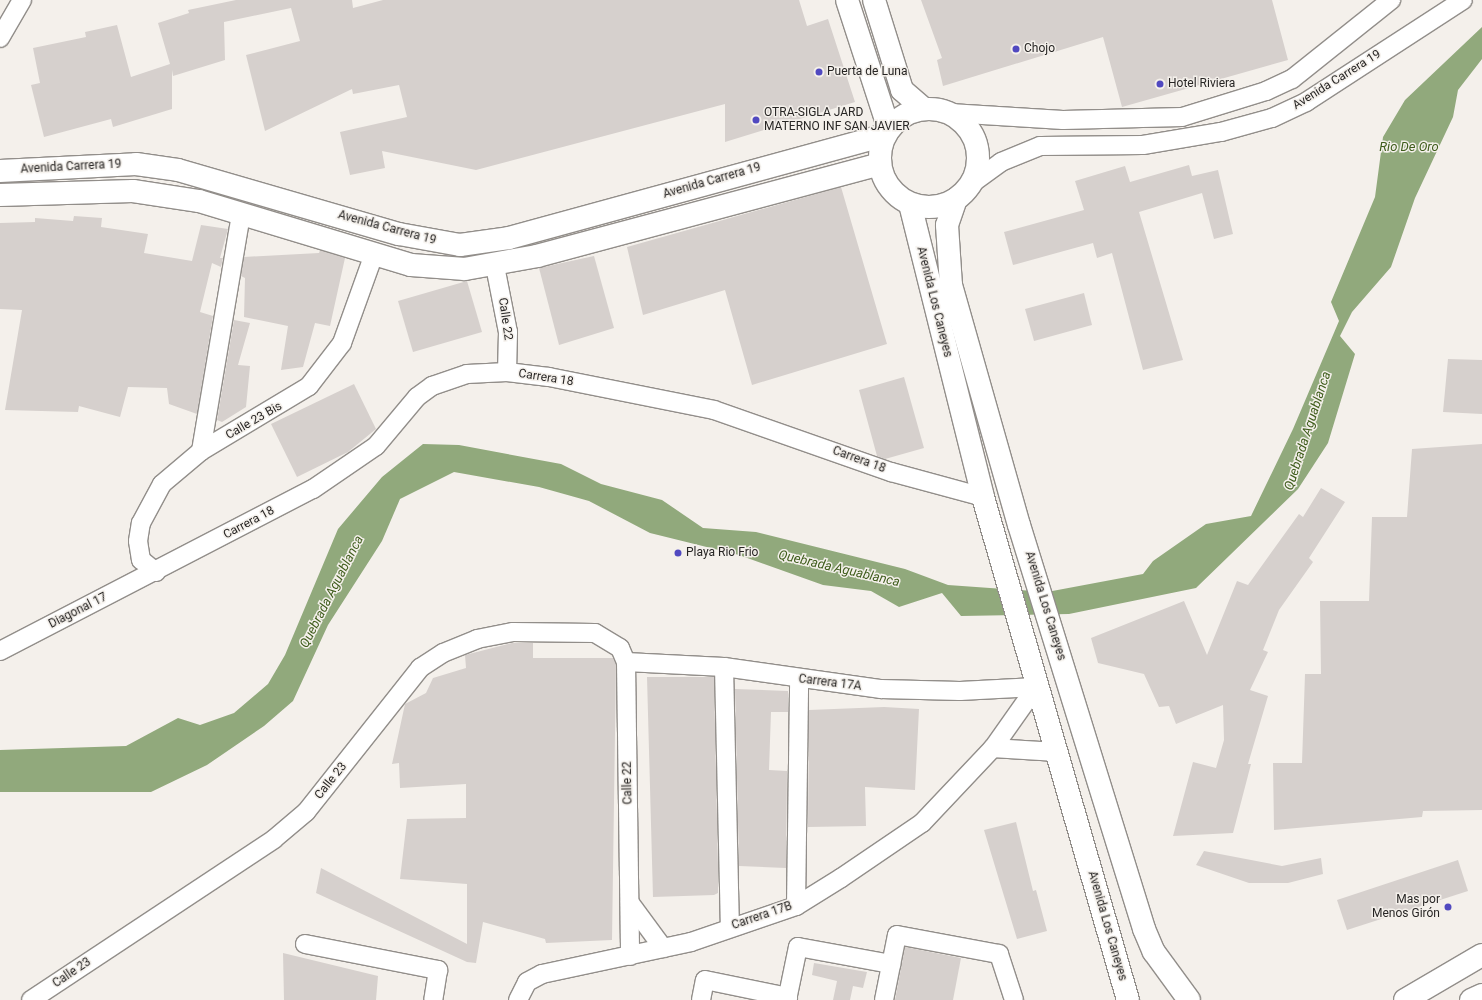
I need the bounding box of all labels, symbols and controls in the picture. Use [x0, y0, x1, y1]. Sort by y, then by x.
place label: Chojo [1024, 42, 1055, 56]
marker: Chojo [1011, 44, 1021, 54]
street label: Avenida Carrera 19 [1290, 47, 1384, 113]
place label: Puerta de Luna [827, 65, 907, 79]
marker: Puerta de Luna [814, 67, 824, 77]
place label: Hotel Riviera [1168, 77, 1235, 91]
marker: Hotel Riviera [1155, 79, 1165, 89]
place label: OTRA-SIGLA JARD MATERNO INF SAN JAVIER [764, 106, 910, 134]
marker: OTRA-SIGLA JARD MATERNO INF SAN JAVIER [751, 115, 761, 125]
water label: Rio De Oro [1379, 139, 1439, 155]
street label: Avenida Carrera 19 [20, 157, 122, 177]
street label: Avenida Carrera 19 [661, 160, 763, 202]
street label: Avenida Carrera 19 [336, 208, 438, 248]
street label: Avenida Los Caneyes [913, 245, 955, 359]
street label: Calle 22 [495, 297, 515, 341]
street label: Carrera 18 [517, 367, 575, 389]
water label: Quebrada Aguablanca [1281, 370, 1335, 492]
street label: Calle 23 Bis [223, 399, 285, 443]
street label: Carrera 18 [830, 444, 888, 476]
street label: Carrera 18 [221, 504, 277, 542]
water label: Quebrada Aguablanca [297, 533, 367, 651]
place label: Playa Rio Frio [686, 546, 758, 560]
water label: Quebrada Aguablanca [777, 547, 901, 591]
marker: Playa Rio Frio [673, 548, 683, 558]
street label: Avenida Los Caneyes [1022, 550, 1068, 662]
street label: Diagonal 17 [46, 590, 110, 632]
street label: Carrera 17A [798, 672, 862, 694]
street label: Calle 23 [312, 760, 350, 802]
street label: Calle 22 [620, 761, 636, 805]
street label: Avenida Los Caneyes [1084, 870, 1130, 982]
place label: Mas por Menos Girón [1372, 893, 1440, 921]
street label: Carrera 17B [730, 899, 794, 933]
marker: Mas por Menos Girón [1443, 902, 1453, 912]
street label: Calle 23 [50, 955, 94, 991]

